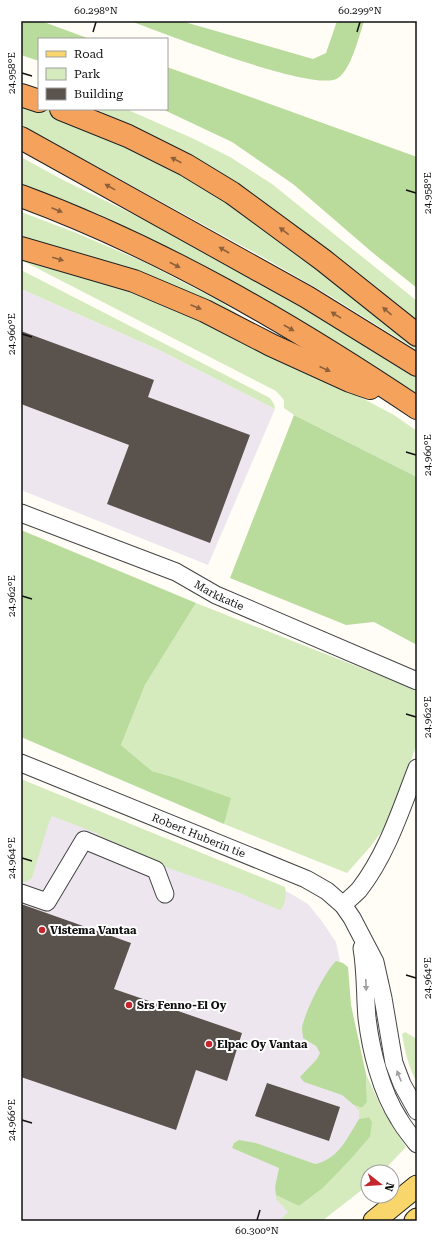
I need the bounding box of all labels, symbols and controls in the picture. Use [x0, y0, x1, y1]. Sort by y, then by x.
text: 60.298°N [74, 5, 118, 16]
text: 60.299°N [338, 5, 382, 16]
legend [38, 38, 168, 110]
text: Road [74, 47, 104, 61]
text: 24.958°E [6, 52, 17, 94]
text: Park [74, 67, 101, 81]
text: Building [74, 87, 123, 101]
one-way arrow [170, 157, 181, 163]
text: 24.958°E [422, 172, 433, 214]
one-way arrow [104, 183, 116, 190]
one-way arrow [52, 207, 63, 213]
one-way arrow [279, 227, 290, 235]
one-way arrow [218, 246, 230, 253]
one-way arrow [53, 256, 65, 262]
one-way arrow [170, 261, 181, 268]
one-way arrow [190, 304, 201, 310]
one-way arrow [382, 306, 392, 315]
one-way arrow [330, 311, 342, 318]
text: 24.960°E [6, 313, 17, 355]
one-way arrow [283, 324, 295, 331]
one-way arrow [320, 367, 332, 373]
text: 24.960°E [422, 434, 433, 476]
text: 24.962°E [6, 575, 17, 617]
street label: Markkatie [192, 577, 246, 613]
text: 24.962°E [422, 696, 433, 738]
street label: Robert Huberin tie [150, 811, 247, 860]
text: 24.964°E [6, 837, 17, 879]
place label: Vistema Vantaa [50, 924, 137, 937]
marker: Vistema Vantaa [37, 925, 47, 935]
text: 24.964°E [422, 957, 433, 999]
one-way arrow [362, 979, 369, 991]
place label: Srs Fenno-El Oy [137, 999, 227, 1012]
marker: Srs Fenno-El Oy [124, 1000, 134, 1010]
place label: Elpac Oy Vantaa [217, 1038, 308, 1051]
marker: Elpac Oy Vantaa [204, 1039, 214, 1049]
one-way arrow [395, 1070, 401, 1082]
text: 24.966°E [6, 1099, 17, 1141]
north arrow [360, 1164, 400, 1204]
text: N [381, 1181, 397, 1193]
text: 60.300°N [235, 1225, 279, 1236]

